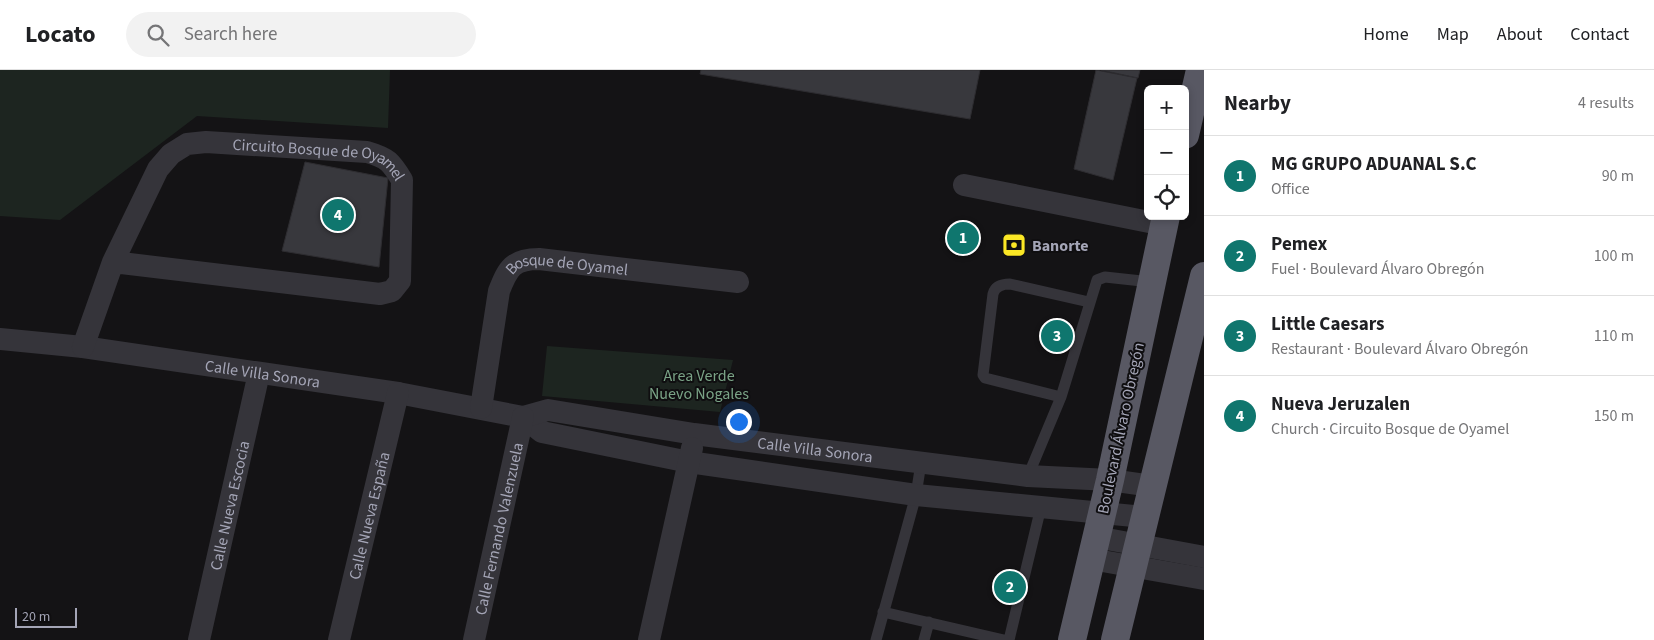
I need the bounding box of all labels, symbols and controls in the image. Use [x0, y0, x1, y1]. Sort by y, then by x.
search box [126, 12, 476, 57]
text: Locato [25, 17, 96, 52]
icon: search [144, 21, 172, 49]
text: Search here [184, 21, 277, 48]
text: Home [1363, 22, 1409, 47]
text: Map [1437, 22, 1469, 47]
text: About [1497, 22, 1542, 47]
text: Contact [1570, 22, 1629, 47]
map controls [1144, 85, 1189, 220]
button: + [1144, 85, 1189, 130]
text: Nearby [1224, 88, 1291, 118]
text: 4 results [1578, 92, 1634, 114]
button: − [1144, 130, 1189, 175]
street label: Circuito Bosque de Oyamel [232, 134, 410, 185]
text: MG GRUPO ADUANAL S.C [1271, 151, 1477, 178]
text: 1 [1236, 165, 1244, 187]
text: 90 m [1602, 165, 1634, 187]
button: locate [1144, 175, 1189, 220]
text: Office [1271, 178, 1310, 200]
pin: 4 [322, 196, 354, 234]
pin: 1 [947, 219, 979, 257]
text: Pemex [1271, 231, 1327, 258]
bank icon: Banorte [1001, 232, 1027, 258]
place label: Banorte [1032, 235, 1089, 257]
text: 2 [1236, 245, 1244, 267]
text: 100 m [1594, 245, 1634, 267]
street label: Bosque de Oyamel [500, 249, 629, 281]
text: Fuel · Boulevard Álvaro Obregón [1271, 258, 1485, 280]
text: Little Caesars [1271, 311, 1385, 338]
pin: 3 [1041, 317, 1073, 355]
text: 3 [1236, 325, 1244, 347]
text: 110 m [1594, 325, 1634, 347]
text: Restaurant · Boulevard Álvaro Obregón [1271, 338, 1529, 360]
street label: Boulevard Álvaro Obregón [1092, 340, 1150, 516]
street label: Calle Villa Sonora [204, 355, 322, 394]
park label: Area Verde Nuevo Nogales [649, 365, 749, 405]
text: Nueva Jeruzalen [1271, 391, 1410, 418]
text: 4 [1236, 405, 1244, 427]
text: 150 m [1594, 405, 1634, 427]
your location [726, 409, 752, 435]
text: Church · Circuito Bosque de Oyamel [1271, 418, 1509, 440]
street label: Calle Villa Sonora [756, 432, 874, 468]
street label: Calle Nueva Escocia [205, 439, 255, 572]
street label: Calle Fernando Valenzuela [470, 440, 529, 617]
street label: Calle Nueva España [344, 450, 396, 582]
pin: 2 [994, 568, 1026, 606]
scale bar [15, 605, 78, 628]
text: 20 m [22, 607, 50, 627]

